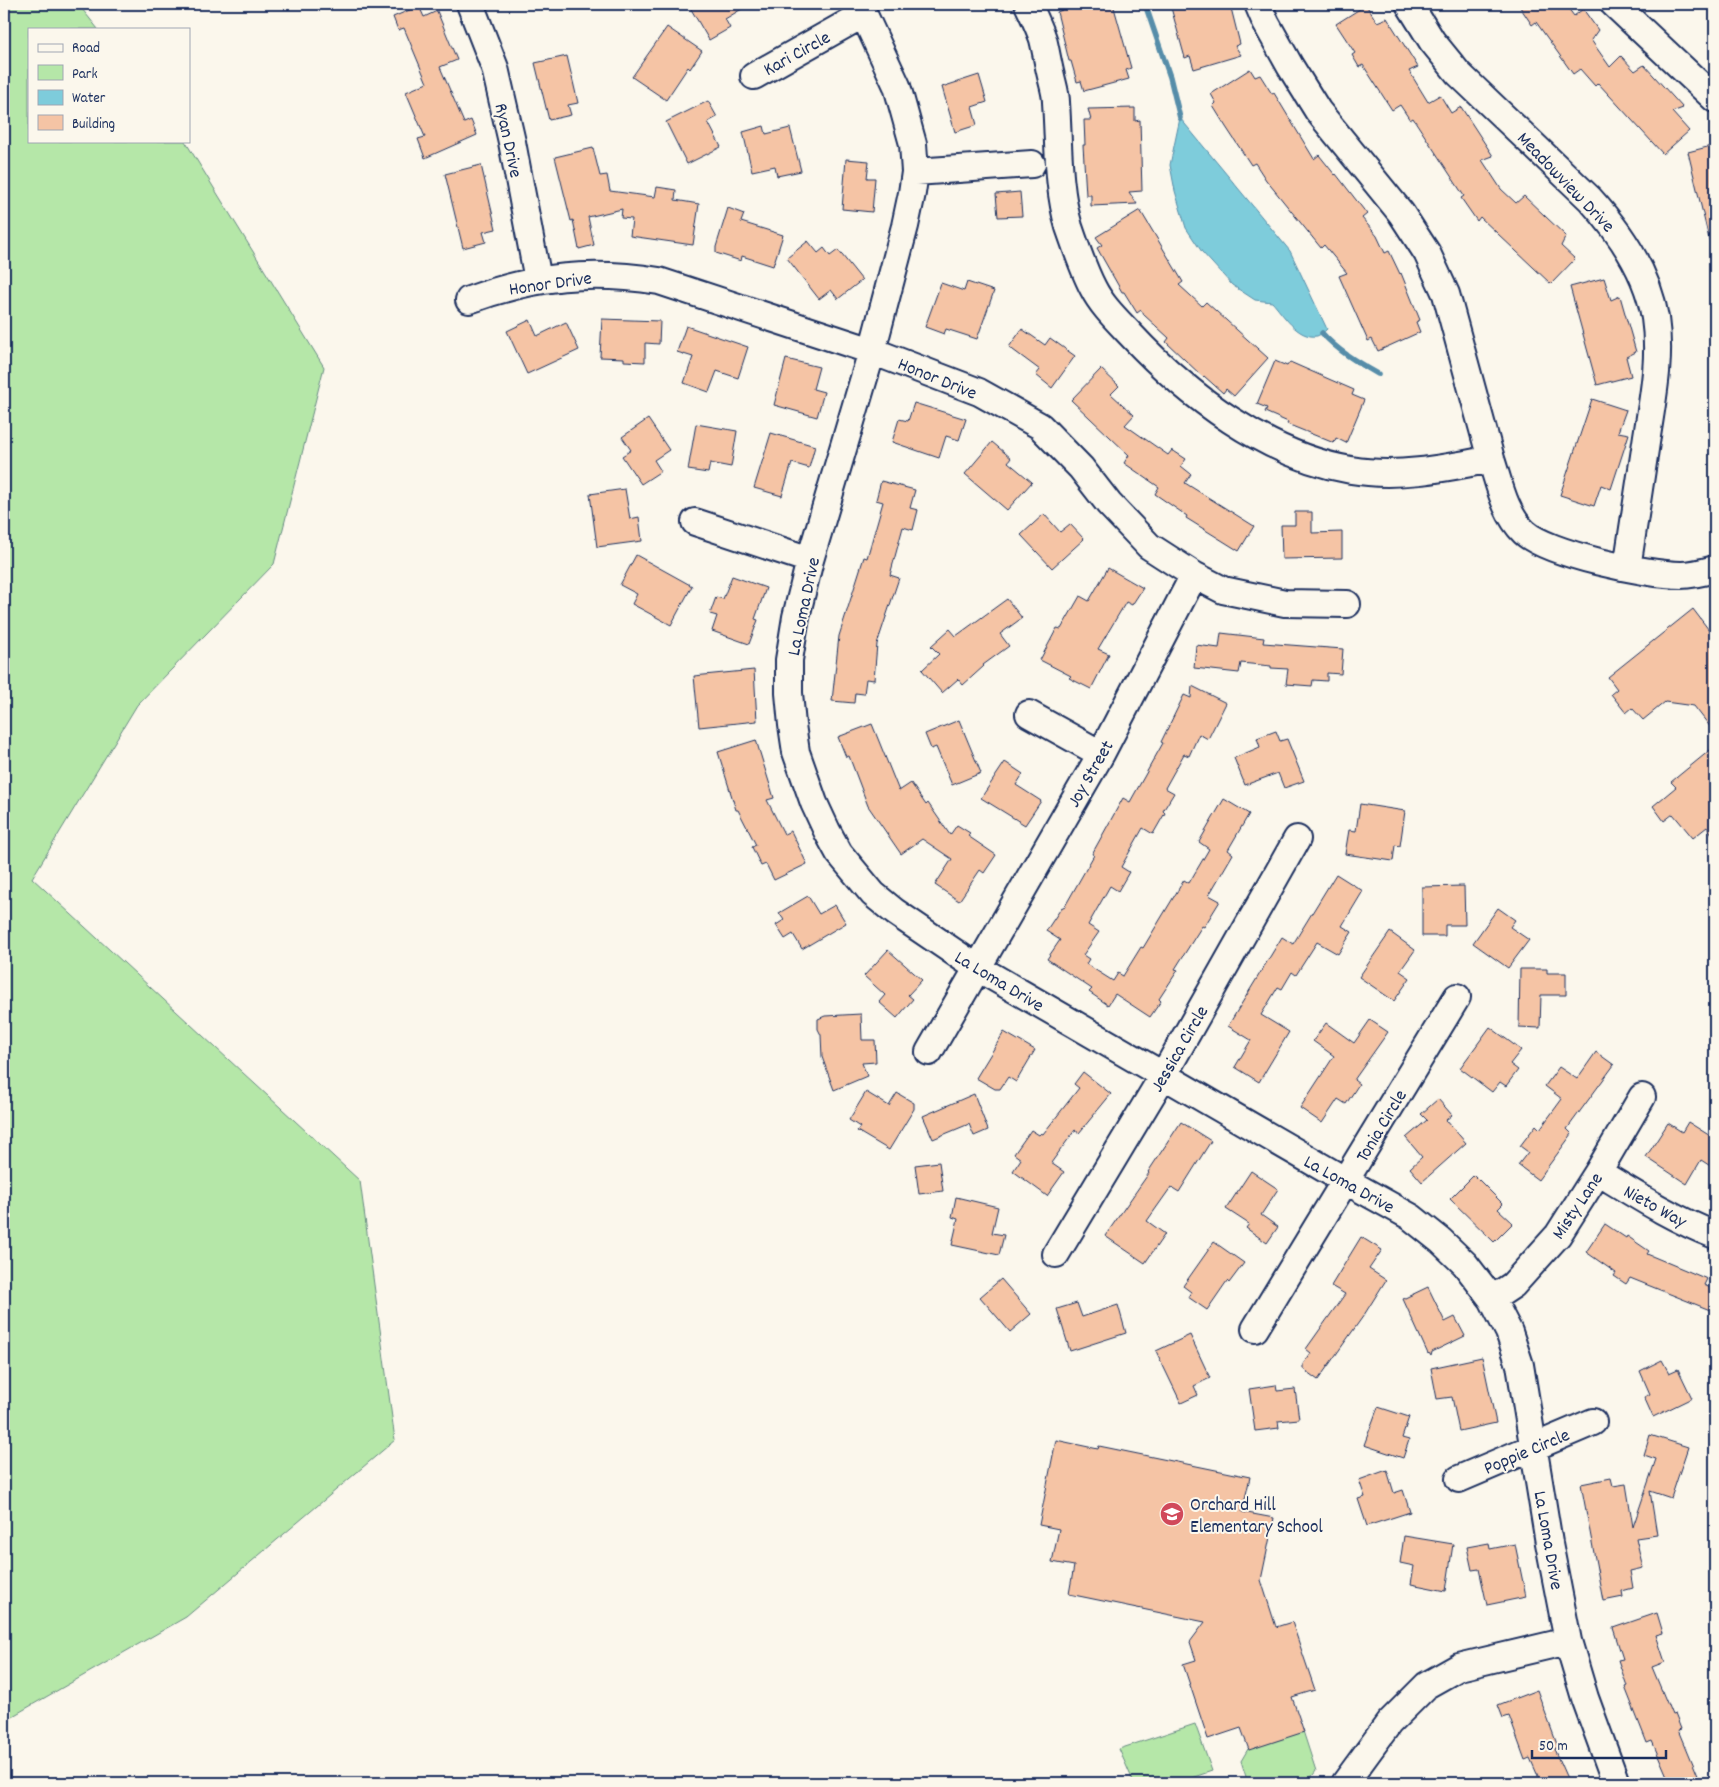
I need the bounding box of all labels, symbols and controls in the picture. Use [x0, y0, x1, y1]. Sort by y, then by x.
street label: Kari Circle [759, 26, 836, 85]
legend [28, 28, 190, 142]
text: Road [72, 38, 100, 60]
text: Park [72, 64, 98, 86]
text: Water [72, 88, 106, 110]
street label: Ryan Drive [486, 101, 528, 181]
text: Building [72, 114, 115, 136]
street label: Meadowview Drive [1509, 127, 1620, 240]
street label: Honor Drive [507, 266, 594, 305]
street label: Honor Drive [893, 352, 980, 408]
street label: La Loma Drive [782, 555, 829, 659]
street label: Joy Street [1062, 736, 1122, 813]
street label: La Loma Drive [948, 946, 1048, 1020]
street label: Jessica Circle [1145, 1001, 1217, 1098]
street label: Tonia Circle [1351, 1085, 1415, 1168]
street label: La Loma Drive [1298, 1150, 1399, 1222]
street label: Misty Lane [1547, 1168, 1611, 1246]
street label: Nieto Way [1618, 1180, 1691, 1237]
street label: Poppie Circle [1480, 1423, 1575, 1483]
street label: La Loma Drive [1525, 1489, 1569, 1592]
place label: Orchard Hill Elementary School [1190, 1493, 1323, 1542]
school or university icon: Orchard Hill Elementary School [1159, 1501, 1185, 1527]
scale bar [1532, 1727, 1665, 1759]
text: 50 m [1539, 1736, 1568, 1758]

